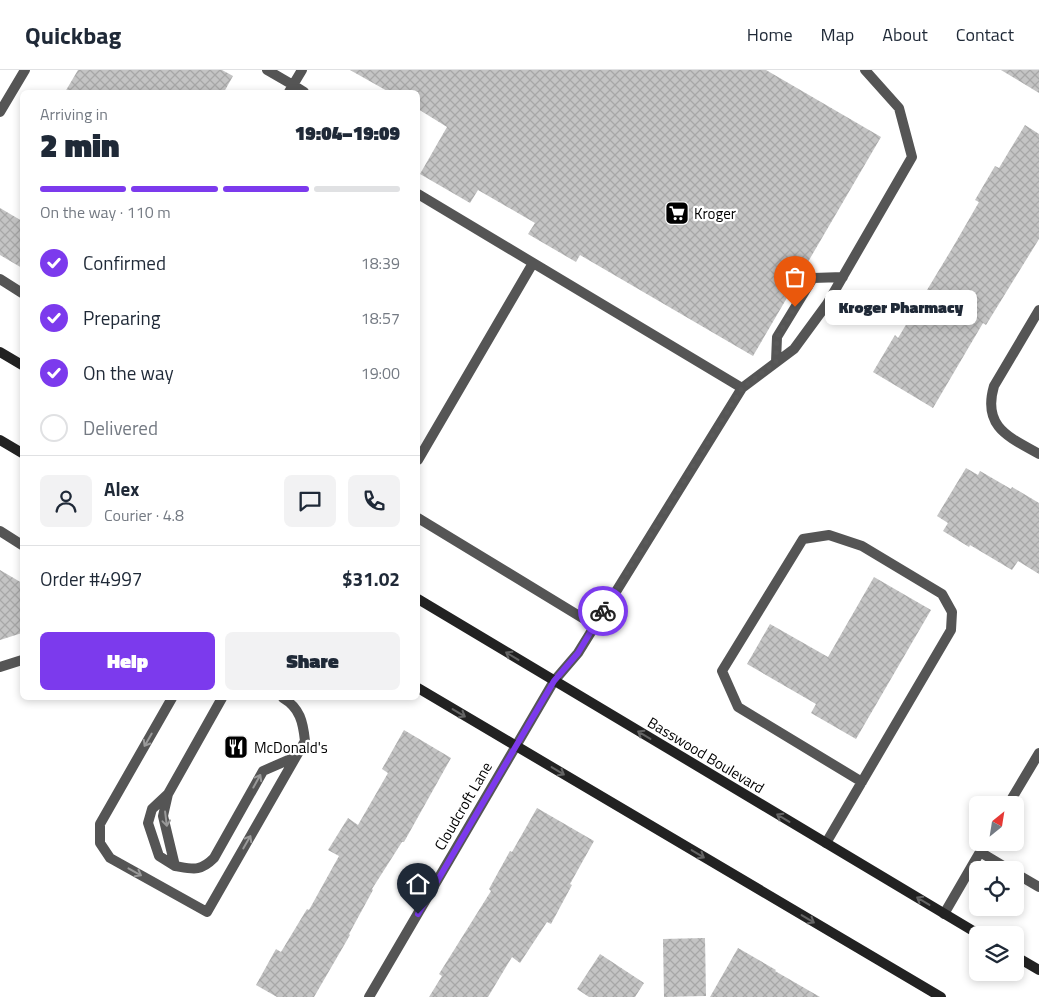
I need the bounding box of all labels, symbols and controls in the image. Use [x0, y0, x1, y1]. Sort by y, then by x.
text: Quickbag [25, 17, 121, 53]
text: Home [747, 21, 793, 48]
text: Map [821, 21, 854, 48]
text: About [882, 21, 928, 48]
text: Contact [956, 21, 1014, 48]
text: Arriving in [40, 102, 108, 126]
text: 19:04–19:09 [295, 118, 400, 147]
text: 2 min [40, 121, 120, 169]
text: On the way · 110 m [40, 200, 171, 224]
supermarket icon: Kroger [664, 200, 690, 226]
place label: Kroger [694, 202, 736, 225]
text: Confirmed [83, 248, 166, 277]
icon: check [40, 249, 68, 277]
text: 18:39 [361, 251, 400, 275]
pin [774, 256, 816, 307]
icon: bag [781, 263, 809, 291]
callout: Kroger Pharmacy [825, 290, 978, 324]
text: Kroger Pharmacy [839, 295, 963, 319]
text: Preparing [83, 303, 160, 332]
icon: check [40, 304, 68, 332]
text: 18:57 [361, 306, 400, 330]
text: On the way [83, 358, 174, 387]
icon: check [40, 359, 68, 387]
text: 19:00 [361, 361, 400, 385]
text: Delivered [83, 413, 158, 442]
text: Alex [104, 474, 139, 503]
button: person [40, 475, 92, 527]
button: chat [284, 475, 336, 527]
button: phone [348, 475, 400, 527]
text: Courier · 4.8 [104, 503, 184, 527]
text: Order #4997 [40, 564, 142, 593]
text: $31.02 [342, 564, 400, 593]
courier [578, 586, 628, 636]
icon: bike [589, 597, 617, 625]
button: Help [40, 632, 215, 690]
button: Share [225, 632, 400, 690]
one-way arrow [505, 650, 519, 660]
one-way arrow [452, 708, 466, 718]
street label: Basswood Boulevard [643, 711, 769, 799]
one-way arrow [637, 729, 651, 739]
one-way arrow [142, 732, 152, 746]
restaurant icon: McDonald's [223, 734, 249, 760]
place label: McDonald's [254, 736, 328, 759]
street label: Cloudcroft Lane [428, 757, 498, 855]
one-way arrow [550, 766, 565, 776]
one-way arrow [253, 775, 263, 789]
north arrow [969, 796, 1024, 851]
map controls [969, 796, 1024, 981]
one-way arrow [161, 810, 171, 826]
one-way arrow [777, 813, 791, 823]
one-way arrow [242, 835, 252, 850]
one-way arrow [690, 849, 704, 859]
button: locate [969, 861, 1024, 916]
pin [397, 863, 439, 914]
one-way arrow [127, 867, 142, 877]
icon: home [404, 870, 432, 898]
one-way arrow [916, 896, 930, 906]
one-way arrow [801, 914, 816, 924]
button: layers [969, 926, 1024, 981]

